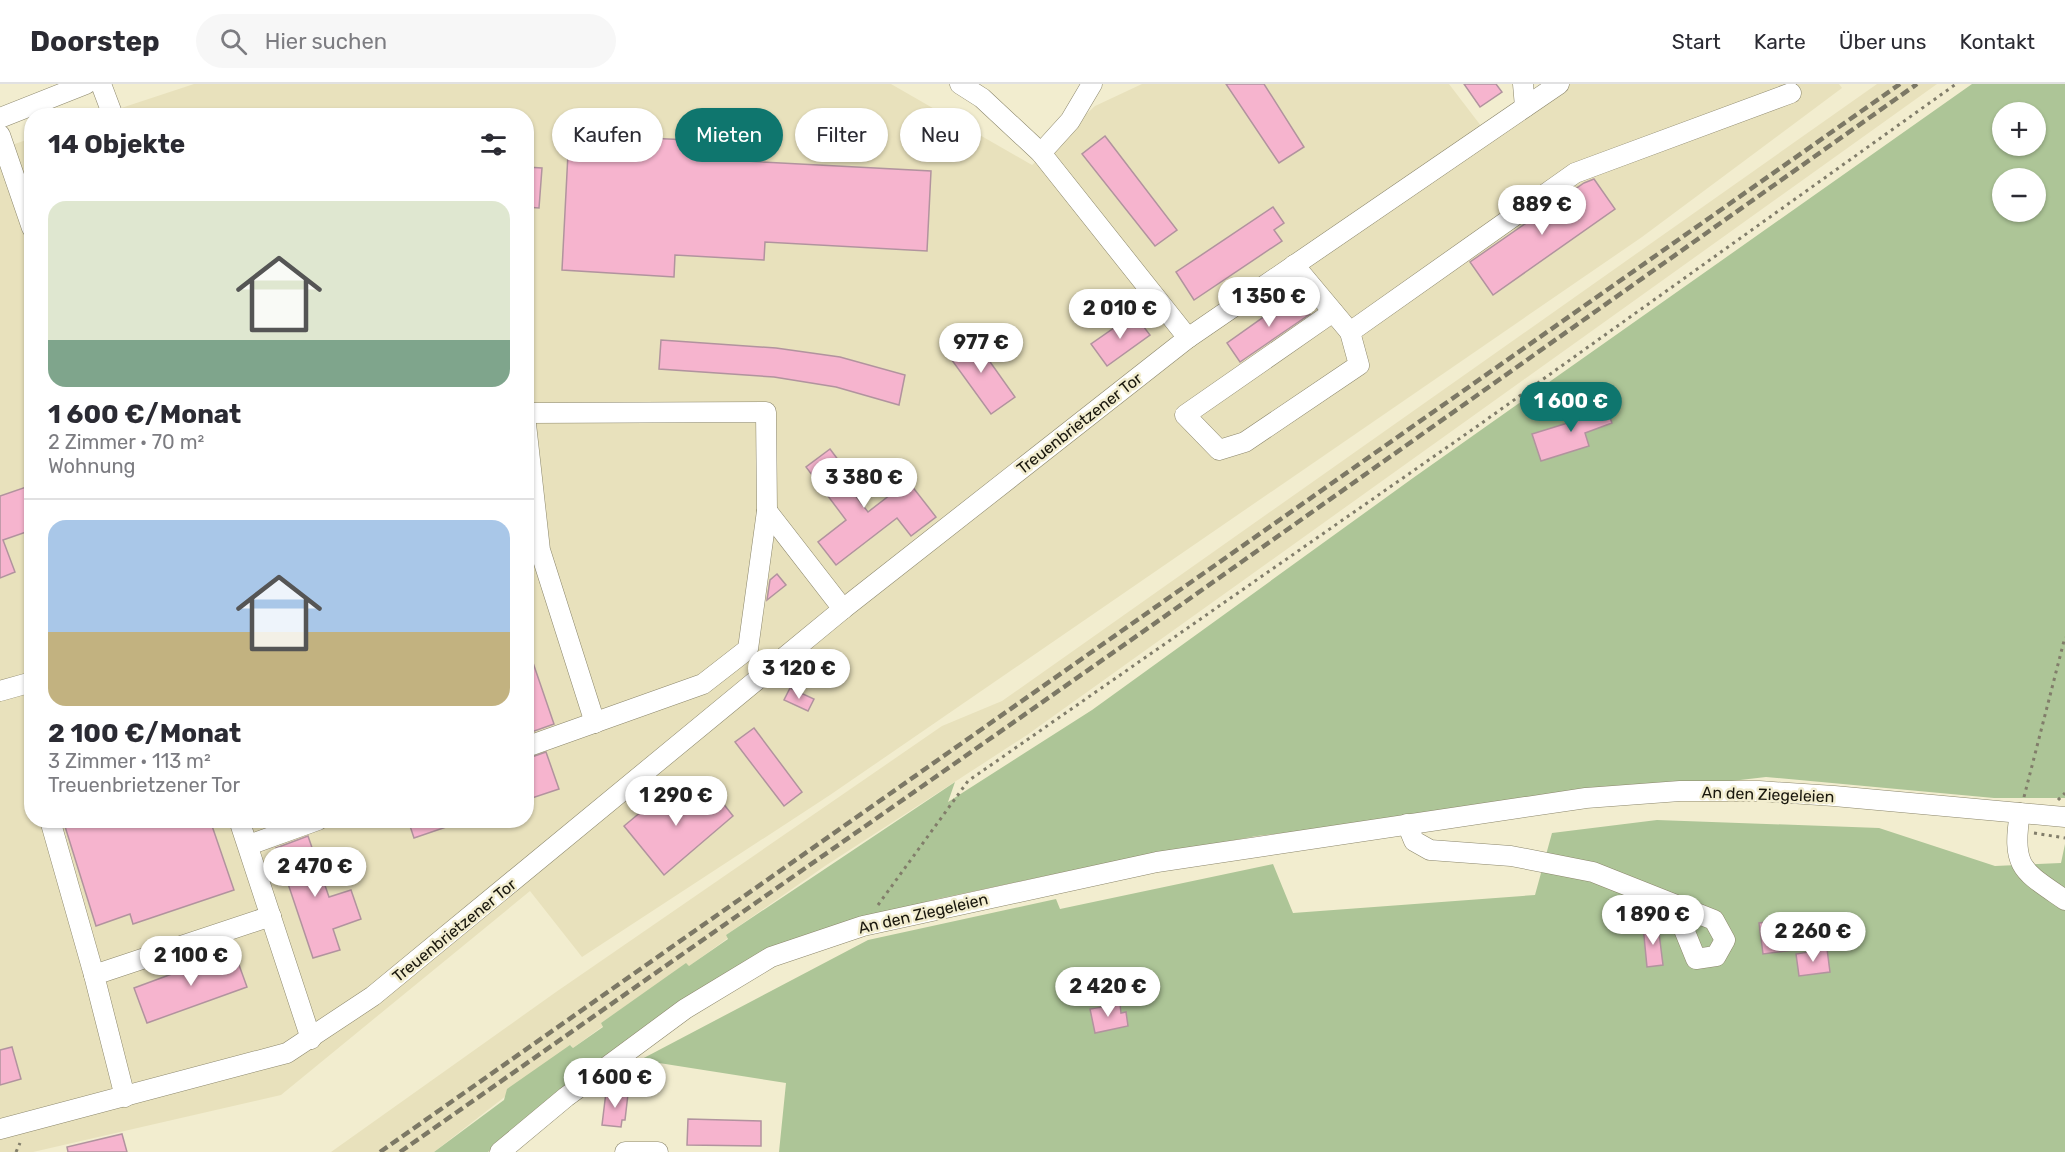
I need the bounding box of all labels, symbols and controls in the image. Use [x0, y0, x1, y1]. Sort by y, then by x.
search box [196, 14, 616, 68]
text: Doorstep [30, 25, 160, 58]
icon: search [217, 25, 250, 58]
text: Hier suchen [265, 28, 387, 55]
text: Start [1672, 29, 1721, 54]
text: Karte [1754, 29, 1806, 54]
text: Über uns [1839, 29, 1927, 54]
text: Kontakt [1960, 29, 2035, 54]
map controls [1992, 102, 2046, 222]
button: + [1992, 102, 2046, 156]
chip: Kaufen [552, 108, 663, 162]
chip: Mieten [675, 108, 783, 162]
chip: Filter [795, 108, 888, 162]
chip: Neu [900, 108, 981, 162]
icon: filters [477, 128, 510, 161]
text: 14 Objekte [48, 129, 185, 160]
button: − [1992, 168, 2046, 222]
pin: 889 € [1500, 185, 1584, 236]
text: 889 € [1512, 192, 1572, 216]
icon: home [225, 240, 333, 348]
pin: 1 350 € [1214, 277, 1324, 328]
text: 1 350 € [1232, 284, 1306, 308]
pin: 2 010 € [1065, 289, 1175, 340]
text: 2 010 € [1083, 296, 1157, 320]
pin: 977 € [939, 323, 1023, 374]
text: 977 € [953, 330, 1009, 354]
street label: Treuenbrietzener Tor [1013, 369, 1146, 478]
pin: 1 600 € [1516, 382, 1626, 433]
text: 1 600 € [1534, 389, 1608, 413]
text: 1 600 €/Monat [48, 399, 241, 430]
text: 2 Zimmer · 70 m² [48, 430, 204, 454]
text: Wohnung [48, 454, 135, 478]
pin: 3 380 € [809, 458, 919, 509]
text: 3 380 € [825, 465, 903, 489]
icon: home [225, 559, 333, 667]
pin: 3 120 € [744, 649, 854, 700]
text: 3 120 € [762, 656, 836, 680]
text: 2 100 €/Monat [48, 718, 241, 749]
text: 3 Zimmer · 113 m² [48, 749, 211, 773]
text: Treuenbrietzener Tor [48, 773, 240, 797]
pin: 1 290 € [621, 776, 731, 827]
text: 1 290 € [639, 783, 713, 807]
street label: An den Ziegeleien [1701, 783, 1835, 806]
pin: 2 470 € [260, 847, 370, 898]
text: 2 470 € [277, 854, 353, 878]
street label: Treuenbrietzener Tor [389, 875, 520, 986]
street label: An den Ziegeleien [856, 889, 990, 938]
pin: 1 890 € [1598, 895, 1708, 946]
text: 1 890 € [1616, 902, 1690, 926]
pin: 2 260 € [1758, 912, 1868, 963]
text: 2 260 € [1775, 919, 1851, 943]
pin: 2 100 € [136, 936, 246, 987]
text: 2 100 € [154, 943, 228, 967]
pin: 2 420 € [1053, 967, 1163, 1018]
text: 2 420 € [1069, 974, 1147, 998]
pin: 1 600 € [560, 1058, 670, 1109]
text: 1 600 € [578, 1065, 652, 1089]

